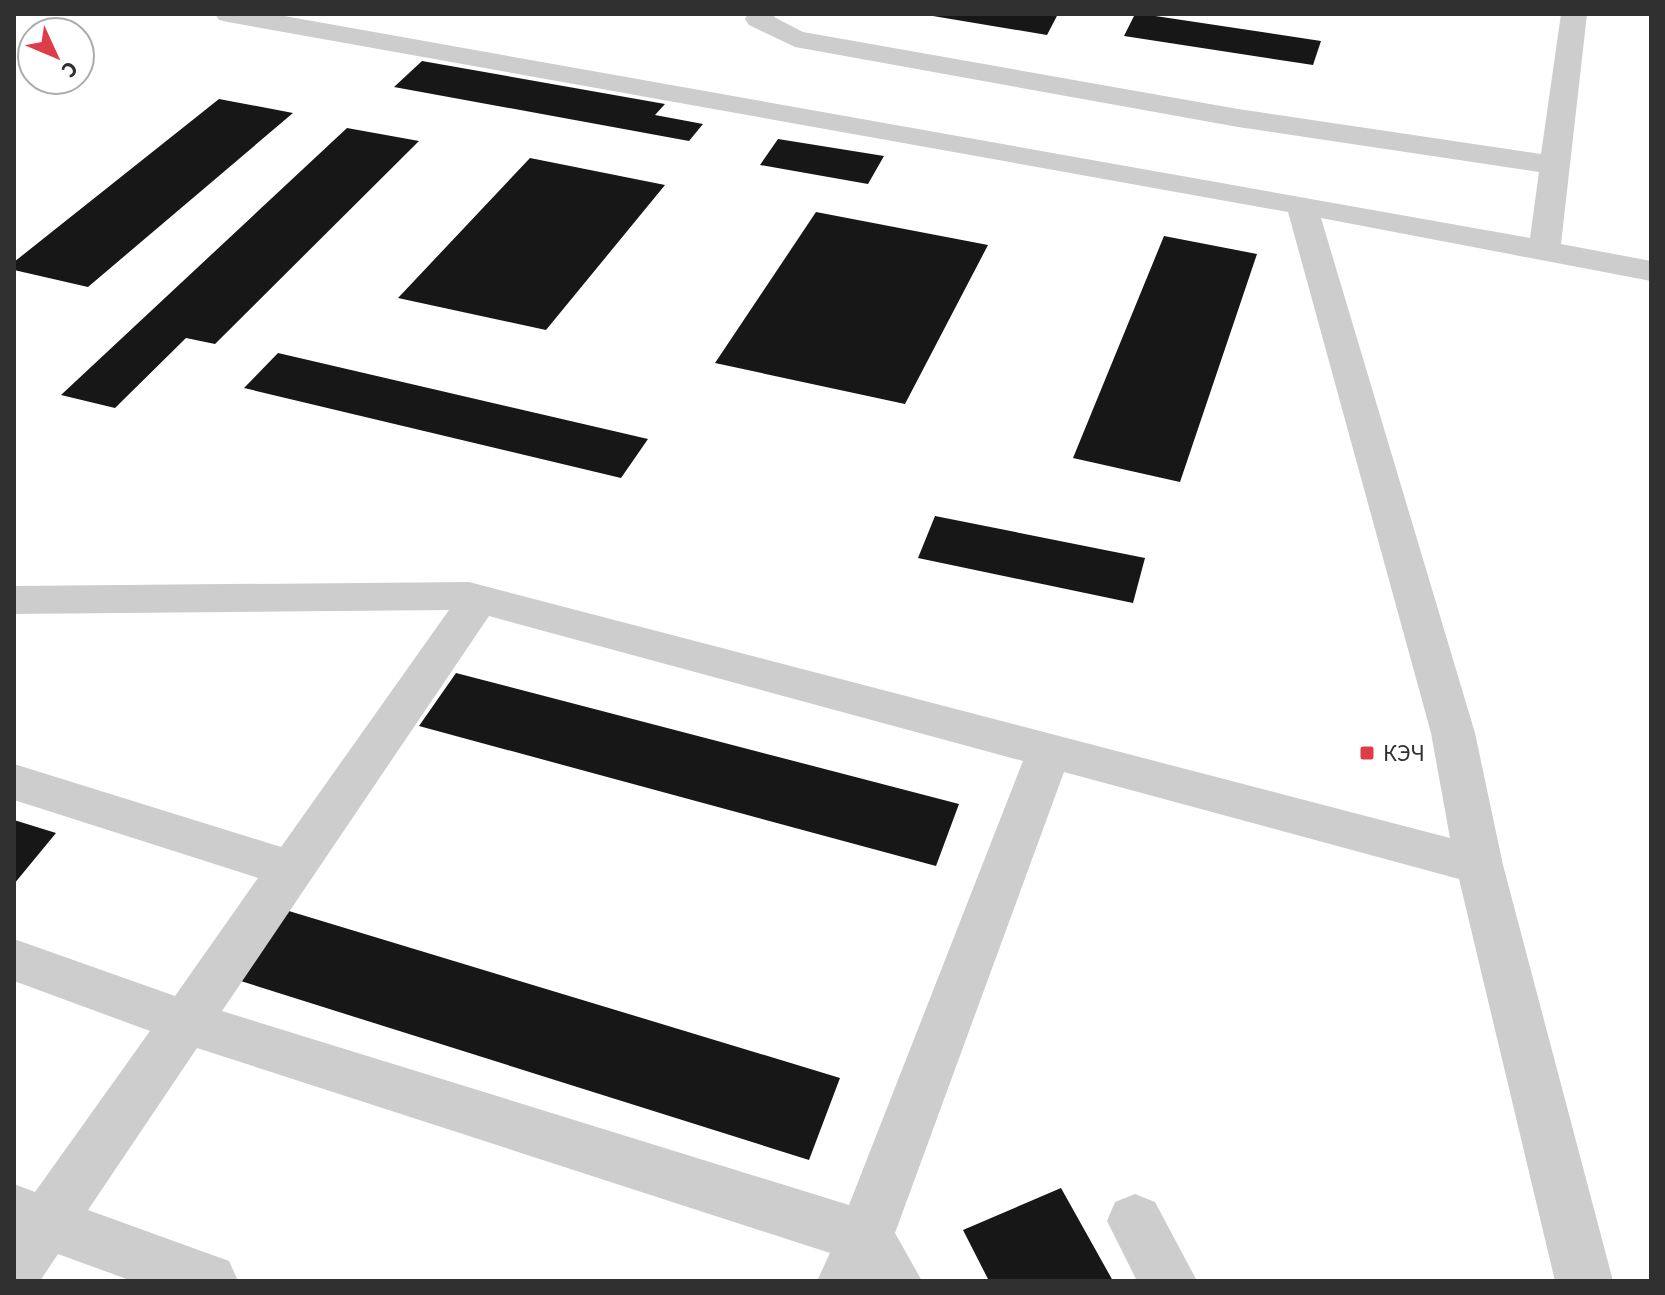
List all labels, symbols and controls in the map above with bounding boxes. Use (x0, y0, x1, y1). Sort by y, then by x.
north arrow (16, 16, 96, 96)
text: С (54, 53, 86, 85)
place label: КЭЧ (1383, 736, 1425, 771)
marker: КЭЧ (1358, 744, 1376, 762)

